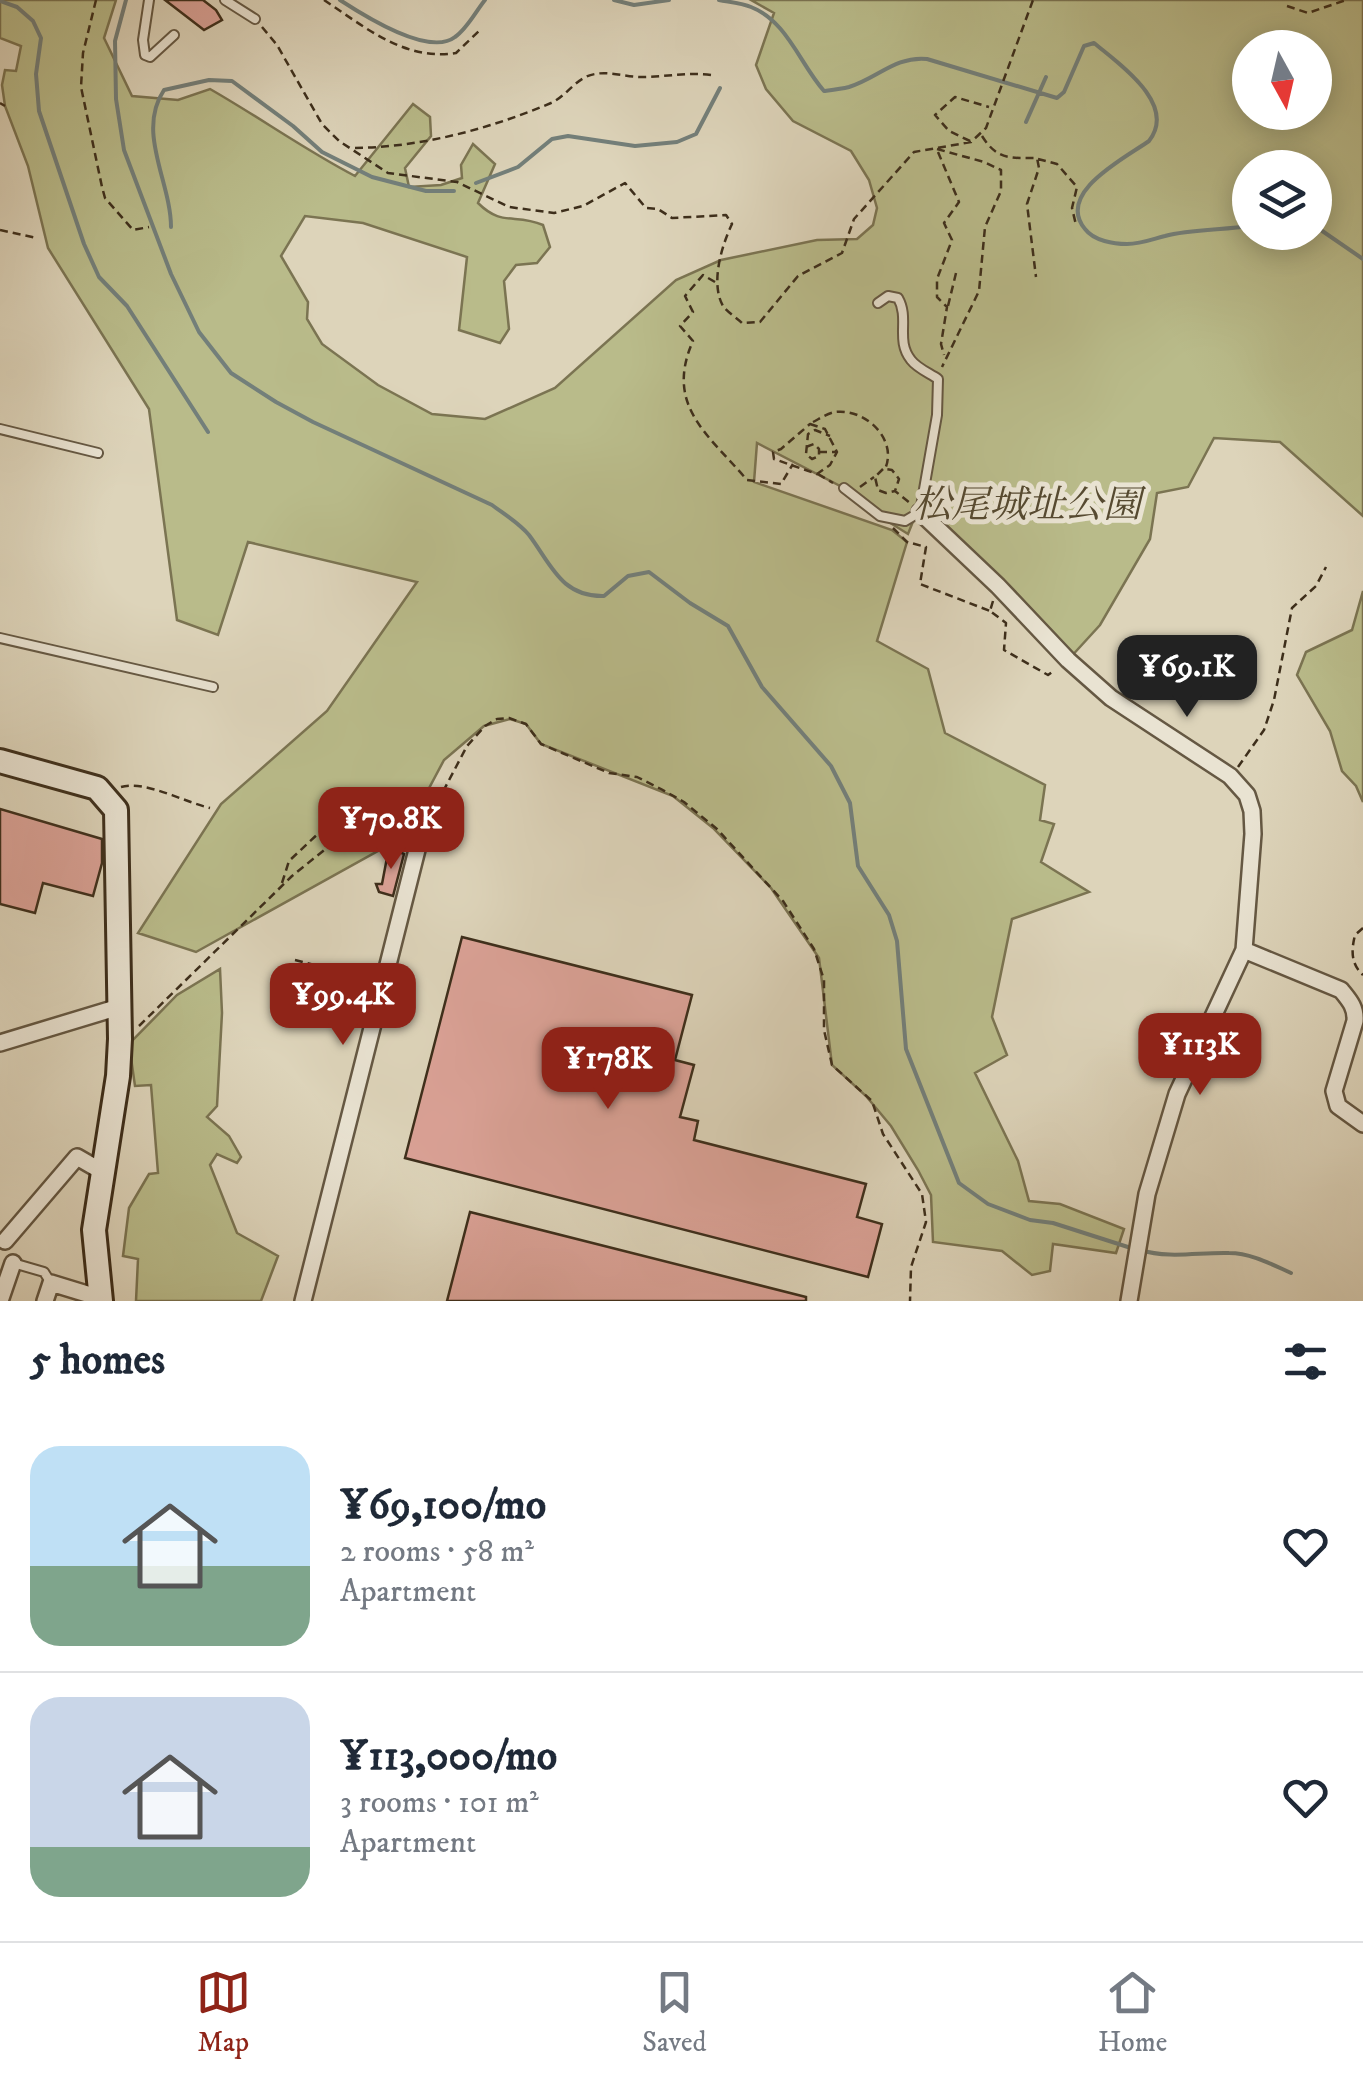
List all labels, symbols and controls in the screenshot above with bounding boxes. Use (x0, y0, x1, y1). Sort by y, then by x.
north arrow (1232, 30, 1332, 130)
map controls (1232, 30, 1332, 250)
button: layers (1232, 150, 1332, 250)
park label: 松尾城址公園 (913, 482, 1147, 530)
pin: ¥69.1K (1106, 635, 1268, 720)
text: ¥69.1K (1139, 647, 1235, 687)
pin: ¥70.8K (310, 787, 472, 872)
text: ¥70.8K (340, 799, 442, 839)
pin: ¥99.4K (262, 963, 424, 1048)
text: ¥99.4K (292, 975, 394, 1015)
pin: ¥113K (1130, 1013, 1270, 1098)
text: ¥113K (1160, 1025, 1240, 1065)
pin: ¥178K (538, 1027, 678, 1112)
text: ¥178K (564, 1039, 652, 1079)
icon: filters (1278, 1334, 1333, 1389)
text: 5 homes (30, 1335, 165, 1387)
text: ¥69,100/mo (340, 1480, 546, 1532)
icon: home (110, 1486, 230, 1606)
icon: heart (1278, 1519, 1333, 1574)
text: 2 rooms · 58 m² (340, 1532, 534, 1572)
text: Apartment (340, 1572, 476, 1612)
text: ¥113,000/mo (340, 1731, 557, 1783)
icon: home (110, 1737, 230, 1857)
icon: heart (1278, 1770, 1333, 1825)
text: 3 rooms · 101 m² (340, 1783, 539, 1823)
text: Apartment (340, 1823, 476, 1863)
tab: Map (196, 1965, 251, 2060)
tab: Saved (642, 1965, 707, 2060)
tab: Home (1098, 1965, 1167, 2060)

